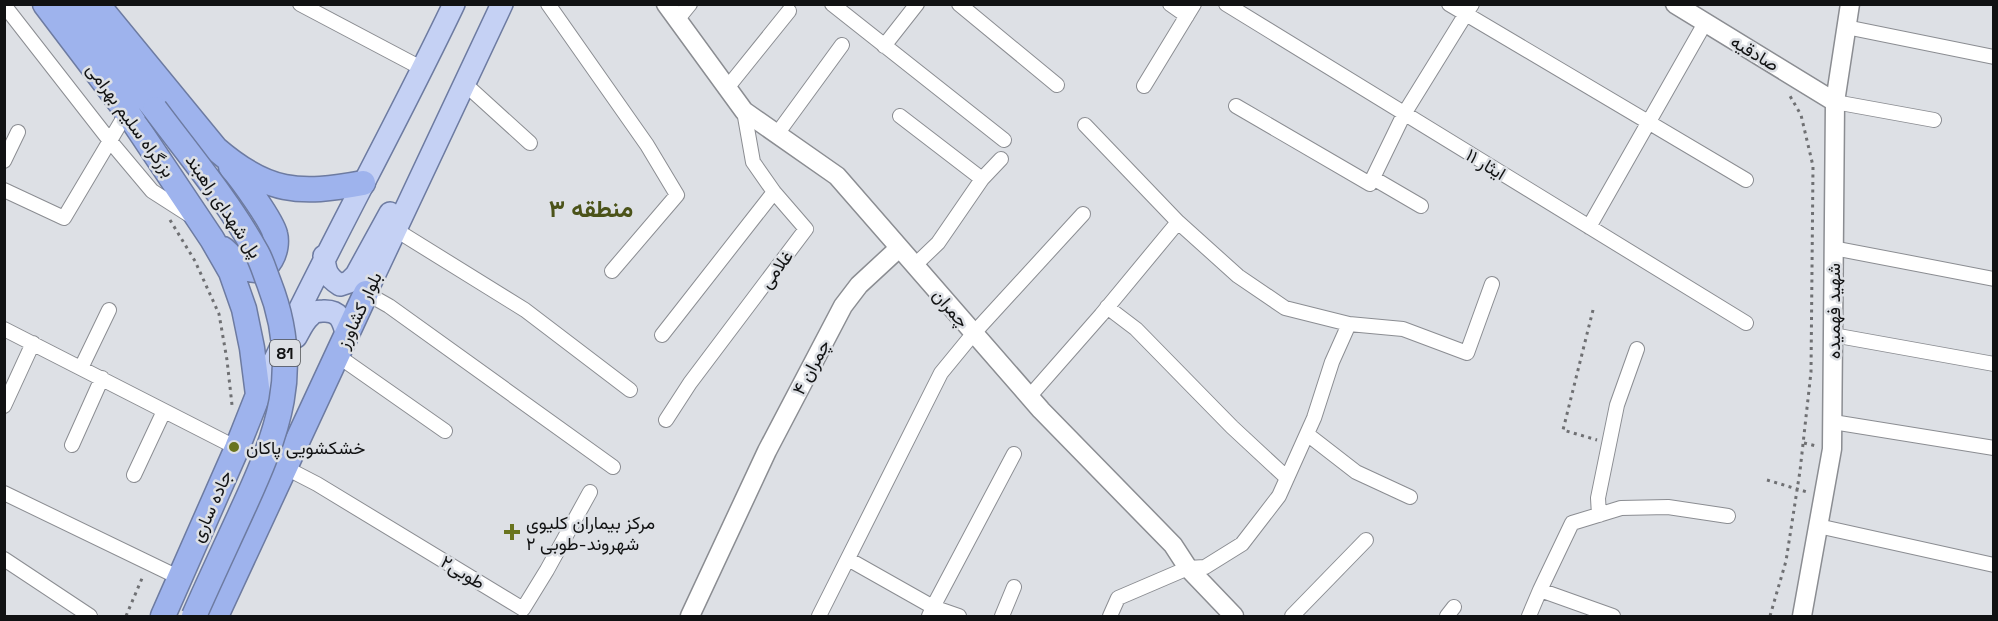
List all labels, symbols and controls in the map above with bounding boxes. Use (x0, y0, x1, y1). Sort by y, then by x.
street label: صادقیه (1727, 30, 1783, 76)
street label: بزرگراه سلیم بهرامی (81, 58, 180, 182)
street label: ایثار ۱۱ (1462, 143, 1510, 185)
street label: پل شهدای راهبند (180, 150, 267, 263)
district label: منطقه ۳ (549, 193, 633, 224)
street label: غلامی (754, 245, 798, 293)
street label: شهید فهمیده (1822, 263, 1845, 359)
street label: بلوار کشاورز (331, 268, 387, 353)
street label: چمران (927, 284, 974, 333)
street label: چمران ۴ (787, 335, 836, 399)
road number: 81 (270, 340, 300, 366)
place label: خشکشویی پاکان (246, 436, 365, 460)
marker: خشکشویی پاکان (227, 440, 241, 454)
street label: جاده ساری (185, 467, 237, 545)
place label: مرکز بیماران کلیوی شهروند-طوبی ۲ (526, 511, 655, 555)
marker: مرکز بیماران کلیوی شهروند-طوبی ۲ (503, 523, 521, 541)
street label: طوبی۲ (437, 550, 489, 594)

